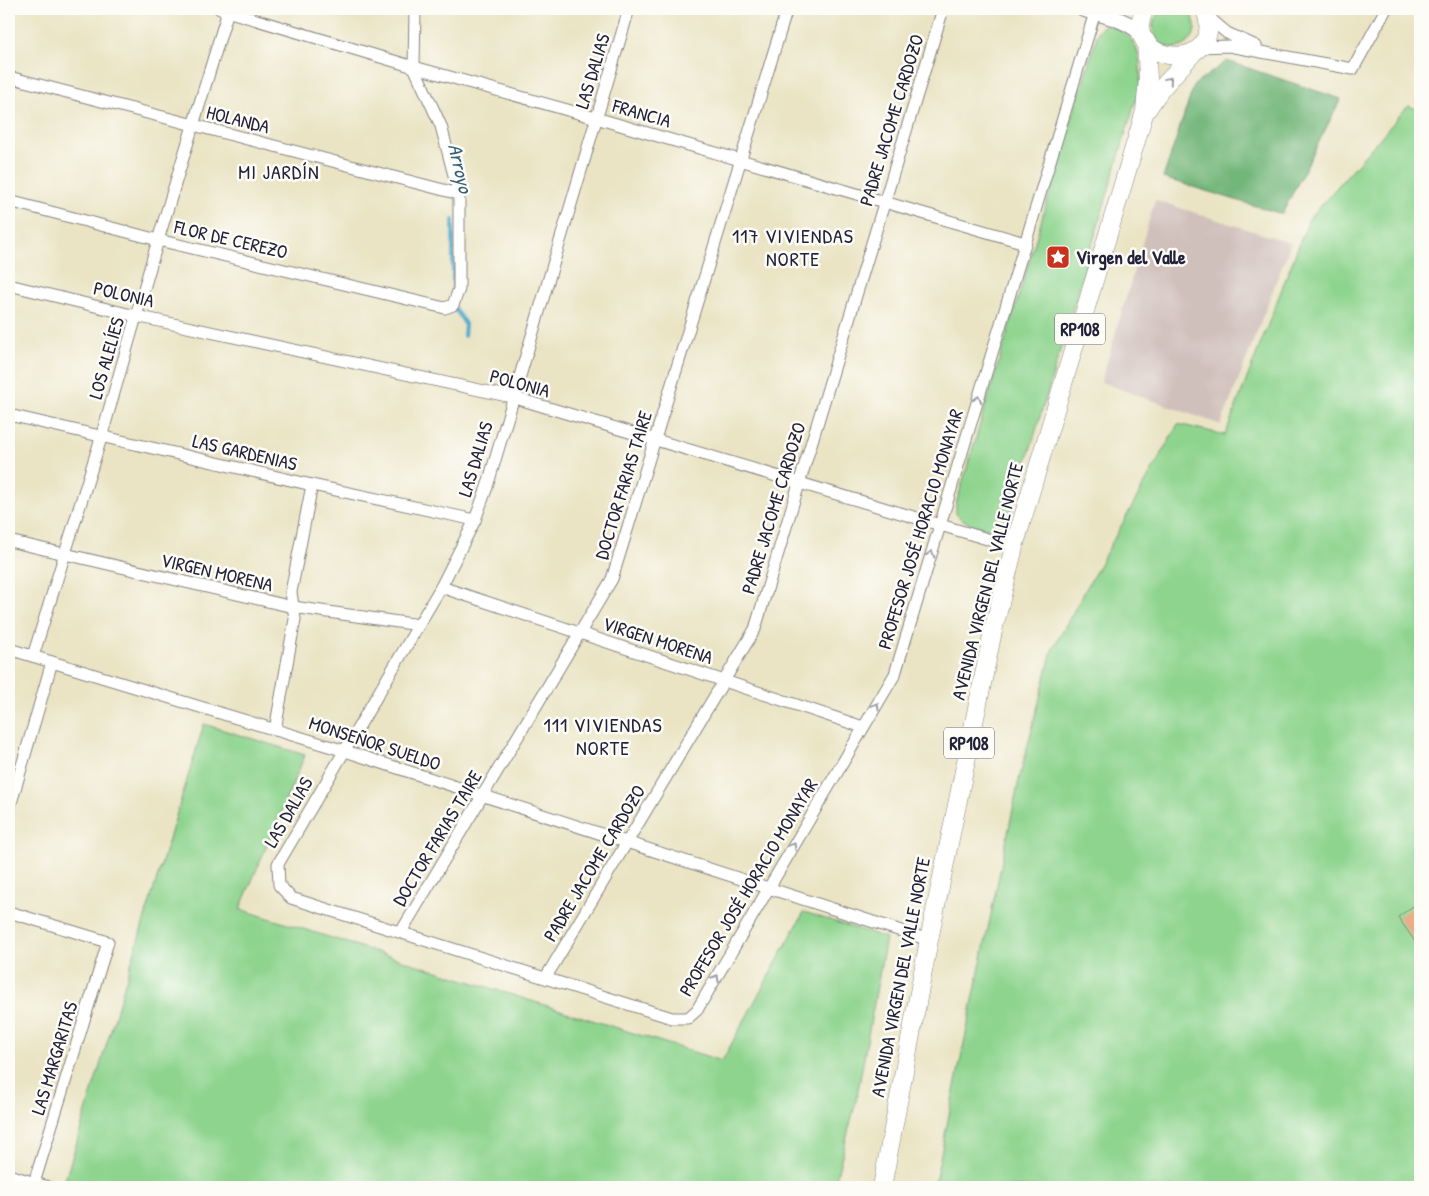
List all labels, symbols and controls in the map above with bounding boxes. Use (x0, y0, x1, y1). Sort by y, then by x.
street label: LAS DALIAS (568, 30, 616, 112)
street label: PADRE JACOME CARDOZO (853, 31, 929, 209)
one-way arrow (1163, 76, 1172, 85)
street label: FRANCIA (609, 92, 674, 134)
street label: HOLANDA (204, 99, 272, 139)
water label: Arroyo (441, 141, 480, 197)
district label: MI JARDÍN (238, 158, 320, 185)
street label: FLOR DE CEREZO (171, 213, 290, 265)
district label: 117 VIVIENDAS NORTE (732, 222, 854, 272)
place icon: Virgen del Valle (1045, 244, 1071, 270)
place label: Virgen del Valle (1076, 244, 1186, 271)
street label: POLONIA (91, 274, 157, 314)
street label: LOS ALELÍES (82, 314, 130, 402)
road number: RP108 (1055, 314, 1105, 344)
street label: POLONIA (487, 363, 553, 403)
one-way arrow (972, 395, 982, 403)
street label: PROFESOR JOSÉ HORACIO MONAYAR (871, 405, 969, 652)
street label: DOCTOR FARIAS TAIRE (588, 407, 658, 562)
street label: LAS DALIAS (451, 418, 499, 500)
street label: PADRE JACOME CARDOZO (735, 419, 811, 597)
street label: LAS GARDENIAS (190, 427, 300, 477)
street label: AVENIDA VIRGEN DEL VALLE NORTE (945, 459, 1029, 702)
street label: VIRGEN MORENA (159, 547, 275, 597)
one-way arrow (925, 551, 935, 559)
street label: VIRGEN MORENA (600, 610, 716, 670)
one-way arrow (869, 703, 879, 712)
street label: MONSEÑOR SUELDO (306, 709, 444, 777)
district label: 111 VIVIENDAS NORTE (543, 711, 663, 761)
road number: RP108 (944, 728, 994, 758)
street label: DOCTOR FARIAS TAIRE (386, 765, 488, 911)
street label: LAS DALIAS (257, 772, 319, 852)
street label: PROFESOR JOSÉ HORACIO MONAYAR (672, 773, 824, 1001)
street label: PADRE JACOME CARDOZO (537, 780, 651, 946)
one-way arrow (787, 843, 797, 852)
street label: AVENIDA VIRGEN DEL VALLE NORTE (864, 854, 936, 1099)
one-way arrow (709, 975, 719, 984)
street label: LAS MARGARITAS (24, 998, 84, 1118)

